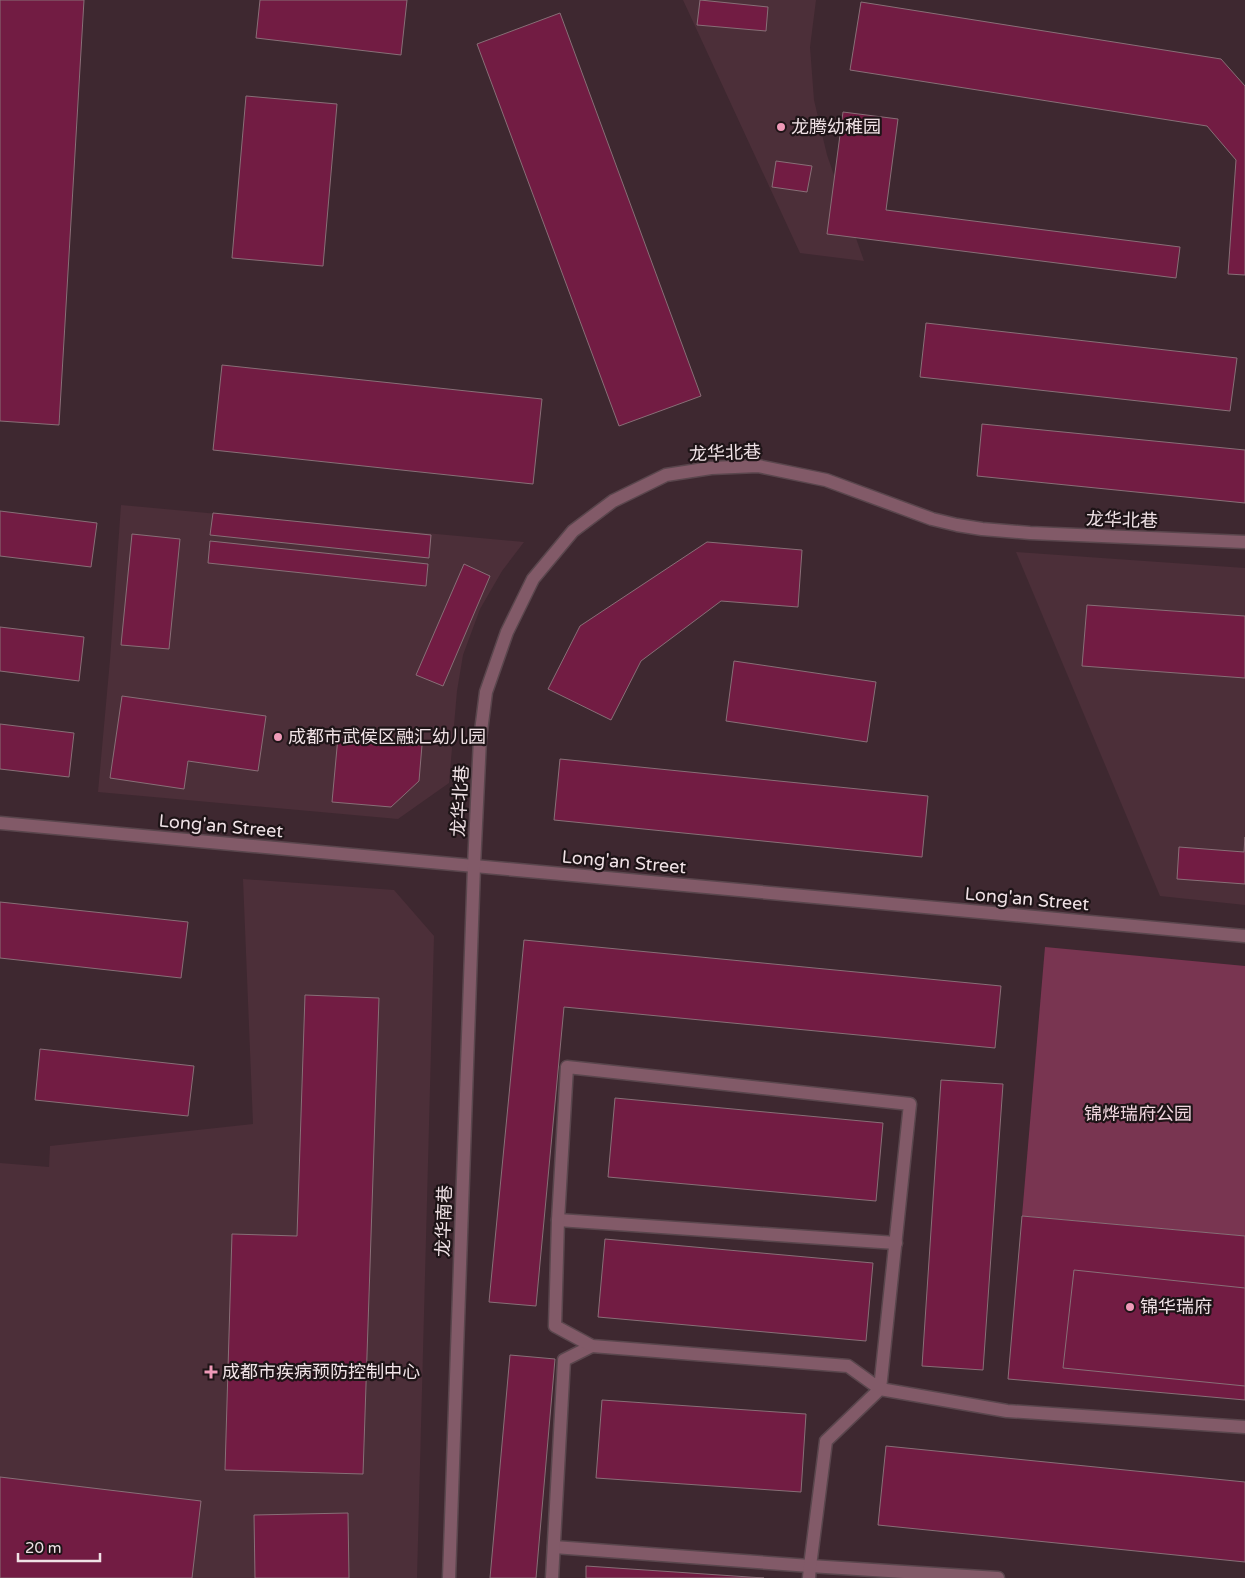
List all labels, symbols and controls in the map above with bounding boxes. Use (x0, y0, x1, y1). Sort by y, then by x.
place label: 龙腾幼稚园 (791, 116, 881, 138)
marker: 龙腾幼稚园 (775, 121, 787, 133)
street label: 龙华北巷 (689, 441, 761, 465)
street label: 龙华北巷 (1086, 508, 1158, 532)
place label: 成都市武侯区融汇幼儿园 (288, 726, 486, 748)
marker: 成都市武侯区融汇幼儿园 (272, 731, 284, 743)
street label: 龙华北巷 (447, 764, 473, 838)
street label: Long'an Street (158, 810, 284, 842)
street label: Long'an Street (561, 846, 687, 878)
street label: Long'an Street (964, 883, 1090, 915)
park label: 锦烨瑞府公园 (1084, 1103, 1192, 1125)
street label: 龙华南巷 (432, 1185, 456, 1257)
place label: 锦华瑞府 (1140, 1296, 1212, 1318)
marker: 锦华瑞府 (1124, 1301, 1136, 1313)
place label: 成都市疾病预防控制中心 (222, 1361, 420, 1383)
marker: 成都市疾病预防控制中心 (204, 1365, 218, 1379)
scale bar (18, 1530, 100, 1562)
text: 20 m (25, 1539, 62, 1557)

